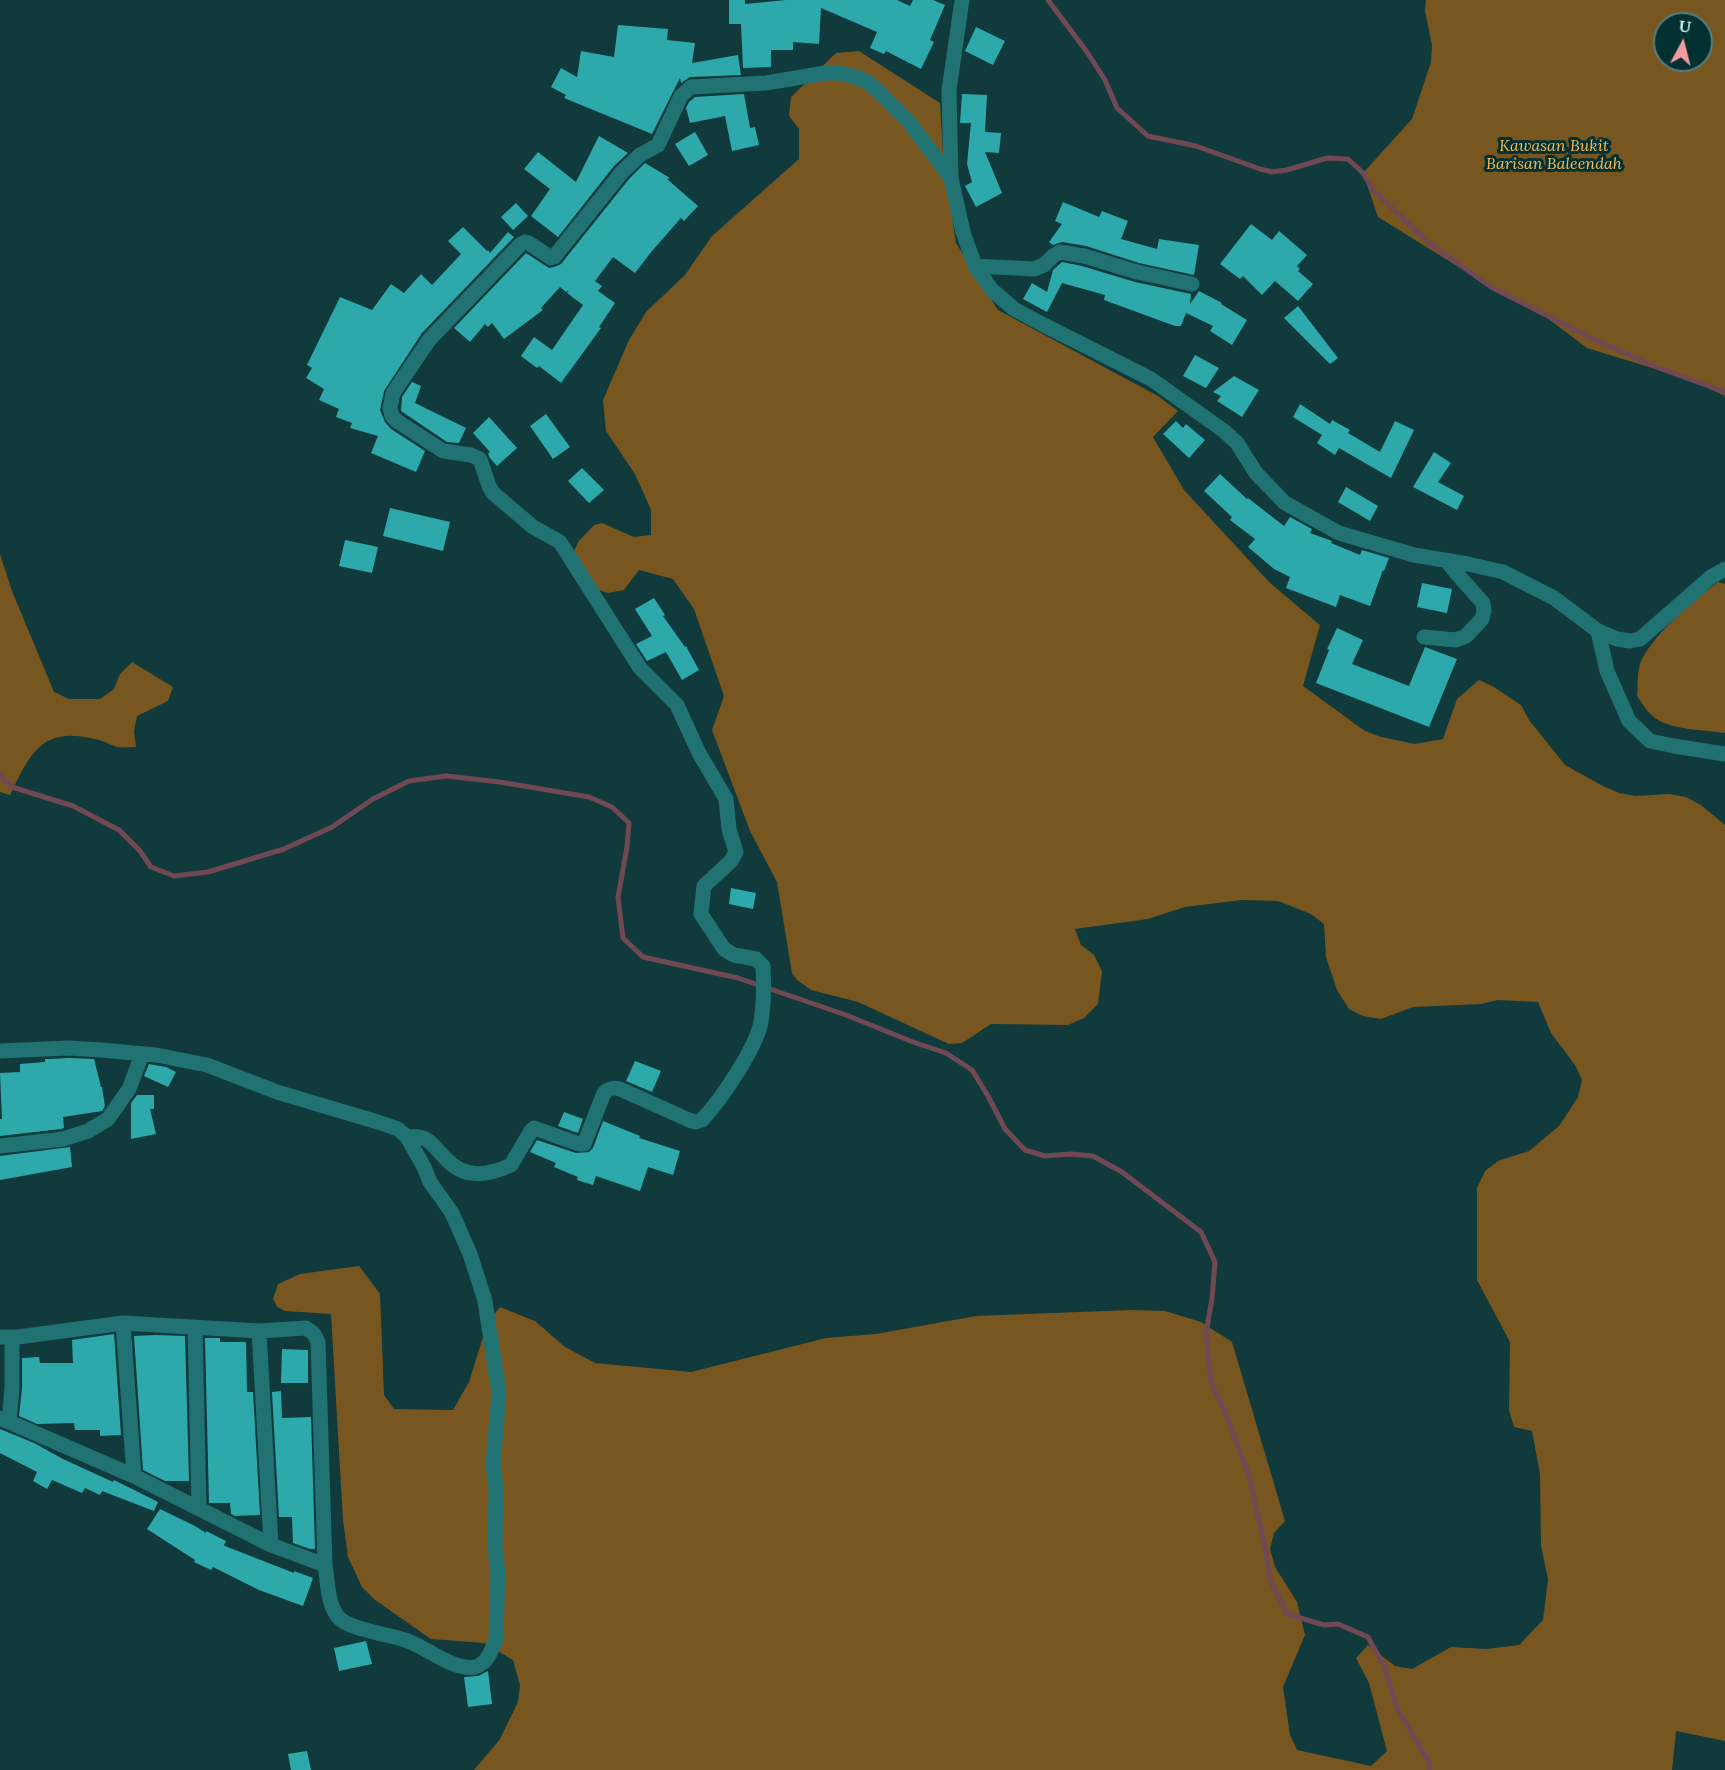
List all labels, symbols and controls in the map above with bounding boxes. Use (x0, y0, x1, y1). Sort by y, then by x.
north arrow (1653, 12, 1713, 72)
text: U (1678, 15, 1692, 37)
park label: Kawasan Bukit Barisan Baleendah (1486, 136, 1622, 174)

